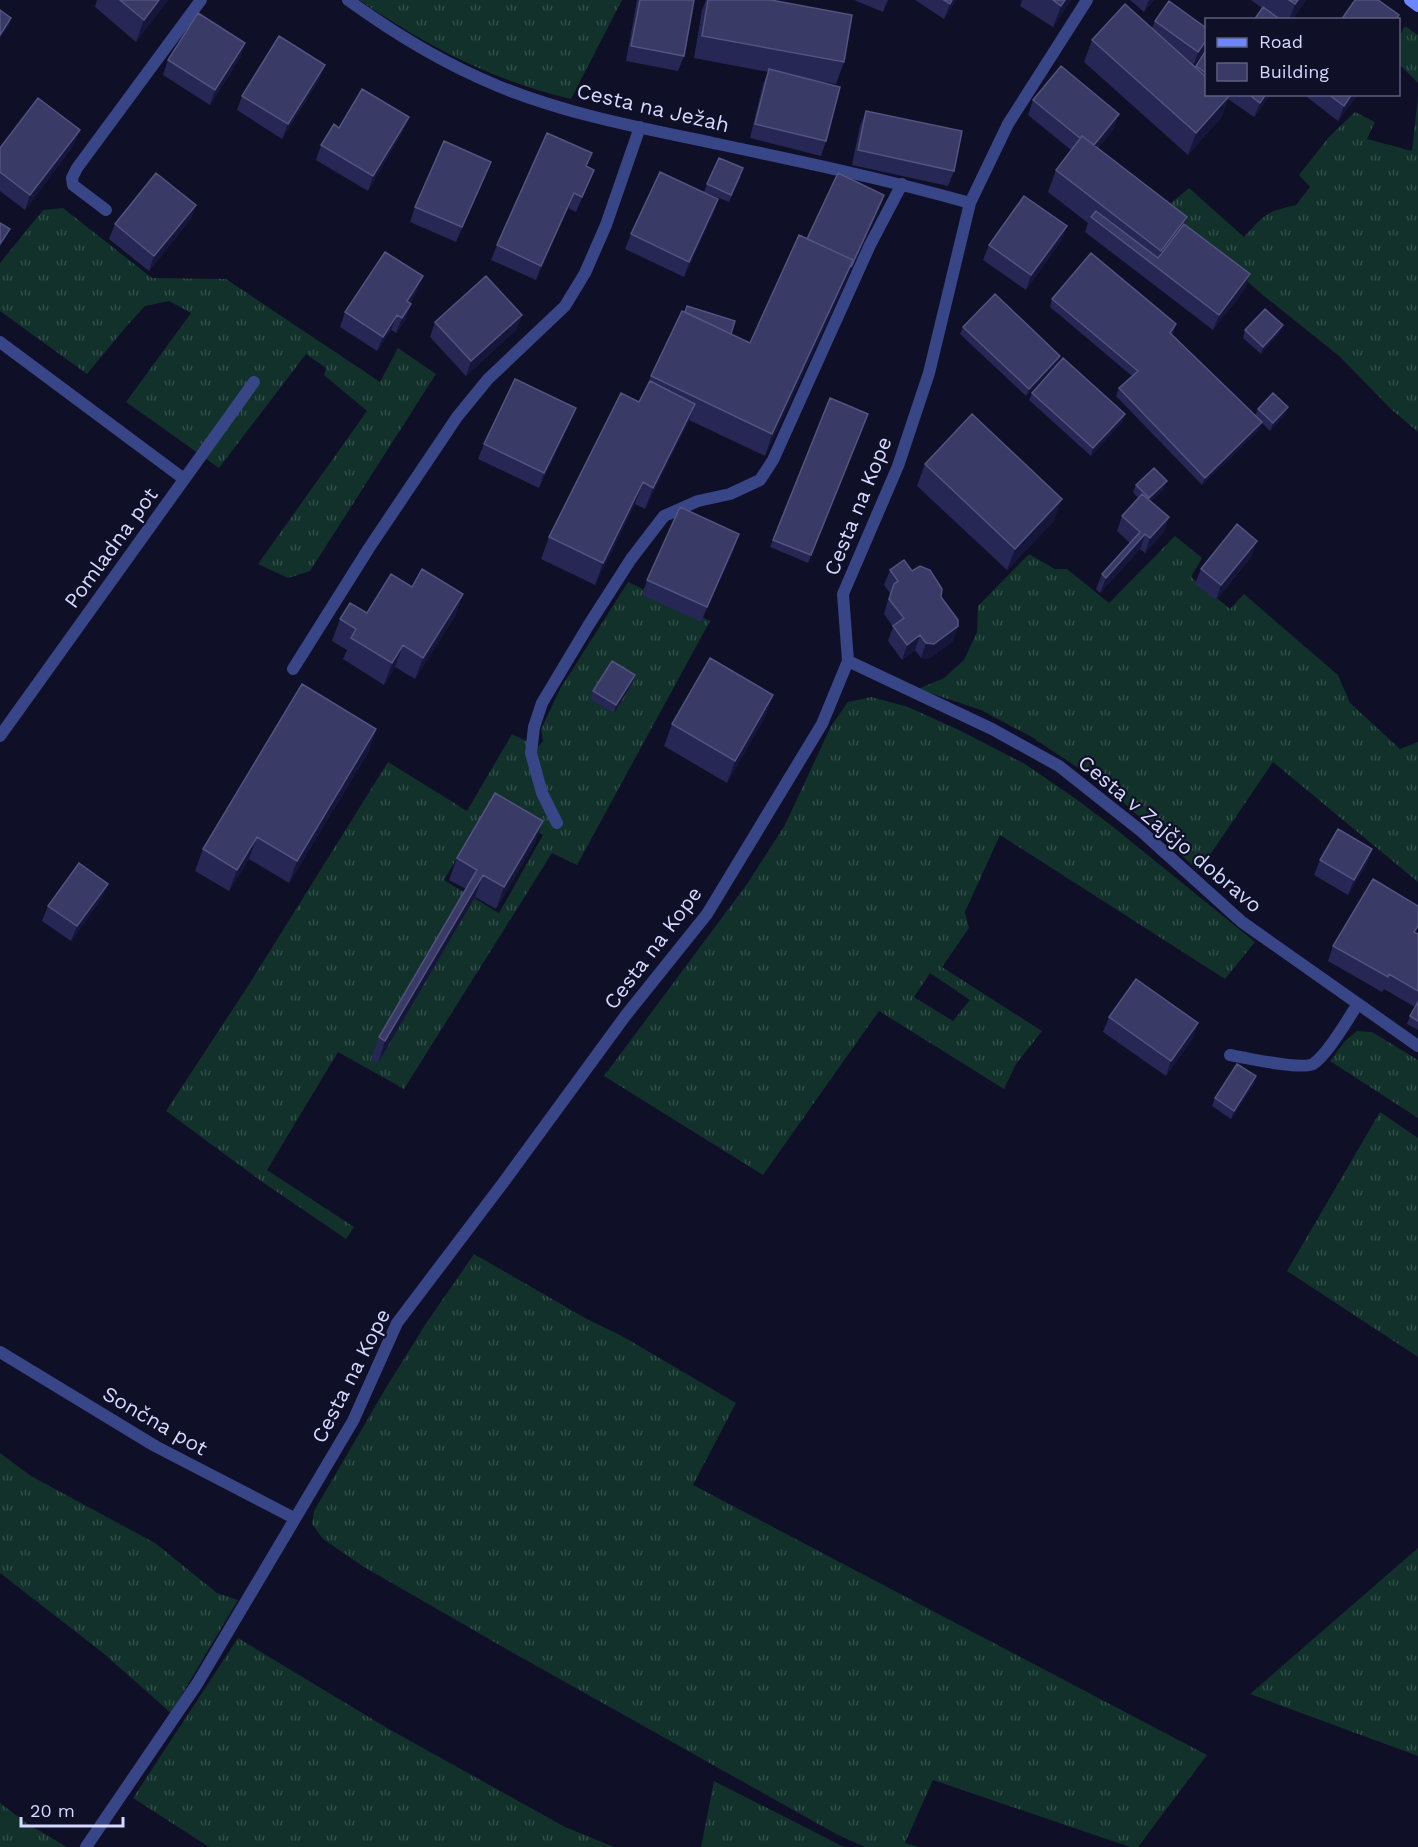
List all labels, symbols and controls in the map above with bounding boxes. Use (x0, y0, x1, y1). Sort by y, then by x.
legend (1205, 18, 1400, 96)
text: Road (1259, 31, 1303, 52)
text: Building (1259, 61, 1329, 82)
street label: Cesta na Ježah (574, 78, 732, 137)
street label: Cesta na Kope (818, 433, 897, 579)
street label: Pomladna pot (59, 482, 163, 613)
street label: Cesta v Zajčjo dobravo (1073, 749, 1267, 918)
street label: Cesta na Kope (598, 881, 707, 1014)
street label: Cesta na Kope (306, 1304, 395, 1447)
street label: Sončna pot (98, 1381, 212, 1461)
scale bar (21, 1790, 123, 1828)
text: 20 m (30, 1800, 75, 1821)

